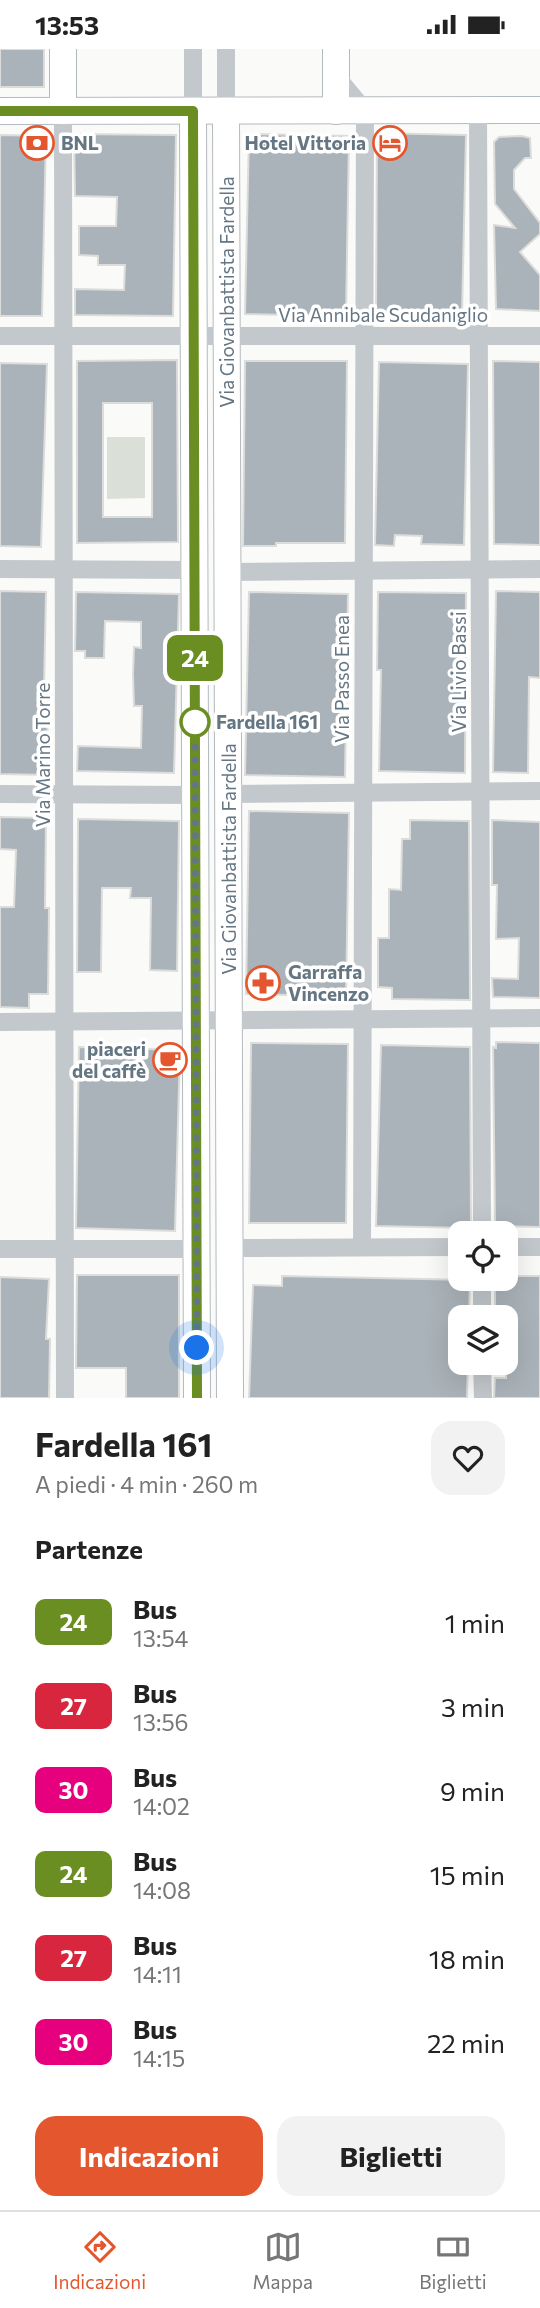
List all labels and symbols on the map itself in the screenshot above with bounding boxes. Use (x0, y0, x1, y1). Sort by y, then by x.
bank icon: BNL (18, 124, 56, 162)
hotel icon: Hotel Vittoria (371, 124, 409, 162)
place label: BNL (61, 131, 99, 154)
place label: Hotel Vittoria (244, 131, 366, 154)
street label: Via Giovanbattista Fardella (215, 176, 238, 408)
street label: Via Annibale Scudaniglio (278, 303, 488, 326)
street label: Via Livio Bassi (447, 611, 470, 733)
street label: Via Passo Enea (330, 615, 353, 743)
line badge: 24 (164, 635, 227, 681)
street label: Via Marino Torre (31, 683, 54, 827)
marker: Fardella 161 (180, 707, 210, 737)
place label: Fardella 161 (216, 710, 318, 733)
street label: Via Giovanbattista Fardella (217, 743, 240, 975)
place label: Garraffa Vincenzo (288, 960, 369, 1005)
pharmacy icon: Garraffa Vincenzo (244, 964, 282, 1002)
place label: piaceri del caffè (72, 1037, 146, 1082)
cafe icon: piaceri del caffè (151, 1041, 189, 1079)
your location (179, 1330, 214, 1365)

